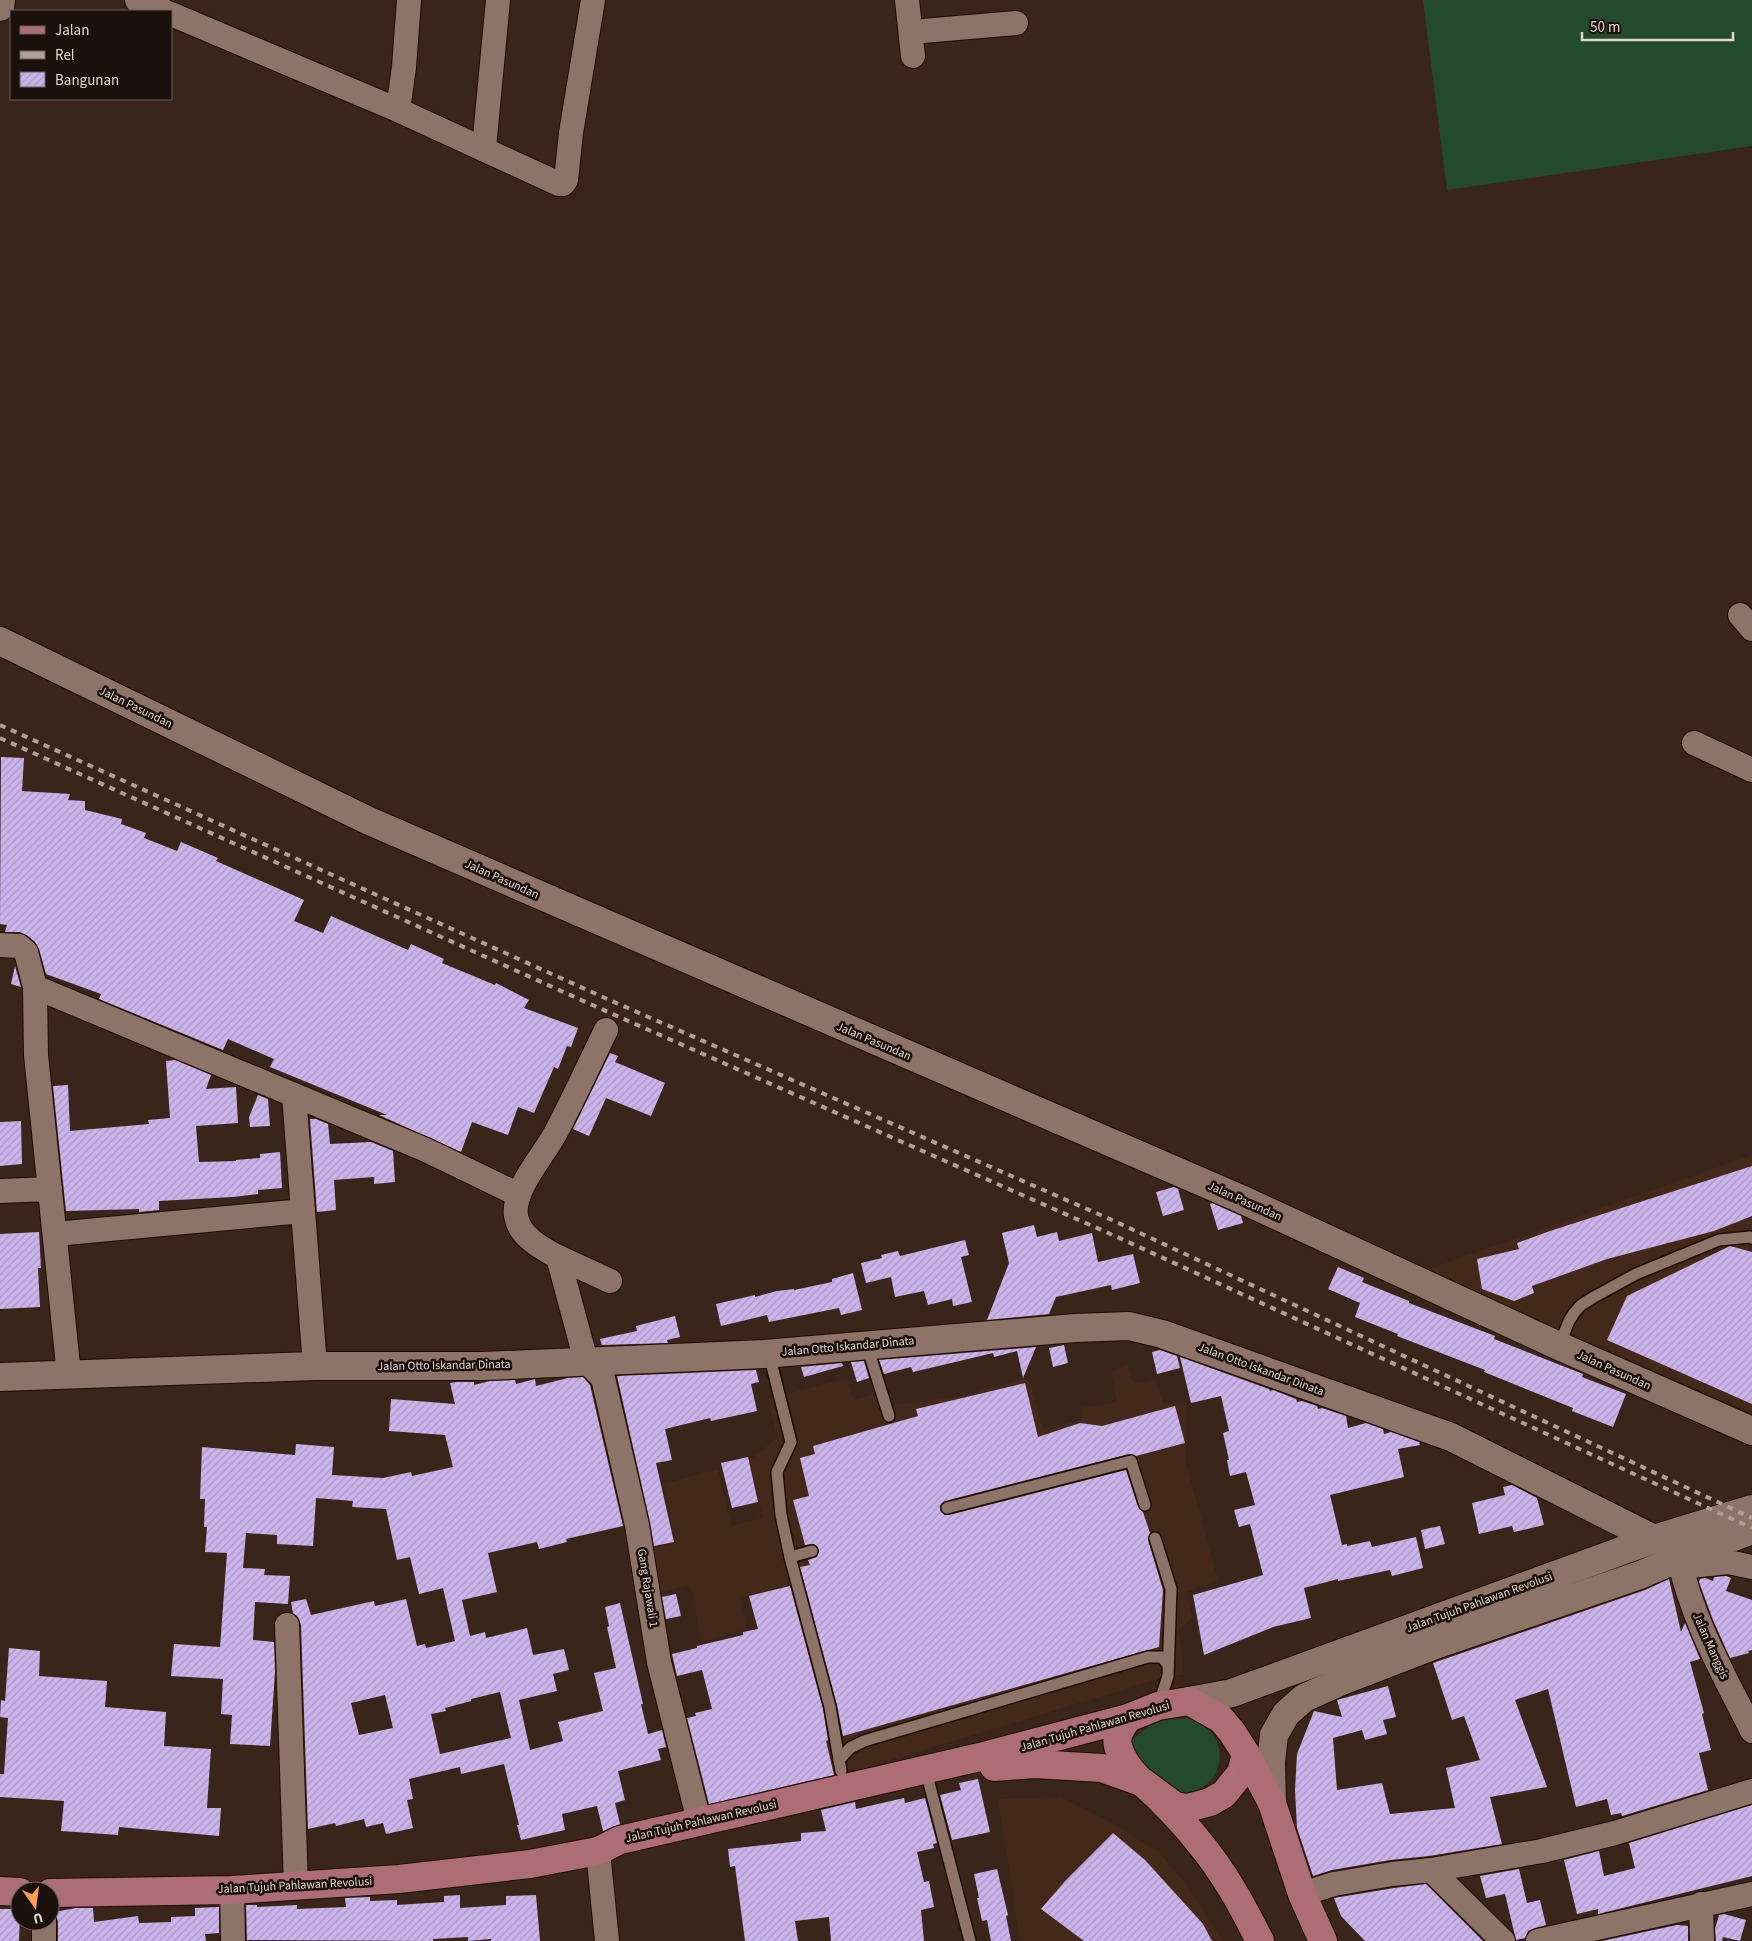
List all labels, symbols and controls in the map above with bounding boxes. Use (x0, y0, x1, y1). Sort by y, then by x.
legend (10, 10, 172, 100)
scale bar (1582, 10, 1733, 42)
text: 50 m (1590, 17, 1620, 38)
text: Jalan (55, 20, 89, 41)
text: Rel (55, 45, 75, 66)
text: Bangunan (55, 70, 119, 91)
street label: Jalan Pasundan (96, 682, 175, 733)
street label: Jalan Pasundan (462, 856, 542, 903)
street label: Jalan Pasundan (834, 1018, 914, 1065)
street label: Jalan Pasundan (1205, 1178, 1285, 1225)
street label: Jalan Otto Iskandar Dinata (781, 1332, 915, 1361)
street label: Jalan Otto Iskandar Dinata (1195, 1339, 1326, 1400)
street label: Jalan Pasundan (1574, 1347, 1654, 1394)
street label: Jalan Otto Iskandar Dinata (377, 1356, 511, 1375)
street label: Gang Rajawali 1 (633, 1548, 662, 1629)
street label: Jalan Tujuh Pahlawan Revolusi (1404, 1568, 1555, 1637)
street label: Jalan Manggis (1688, 1610, 1733, 1682)
street label: Jalan Tujuh Pahlawan Revolusi (1019, 1697, 1172, 1756)
street label: Jalan Tujuh Pahlawan Revolusi (624, 1796, 778, 1847)
street label: Jalan Tujuh Pahlawan Revolusi (217, 1873, 373, 1898)
north arrow (10, 1881, 60, 1931)
text: U (31, 1907, 45, 1928)

